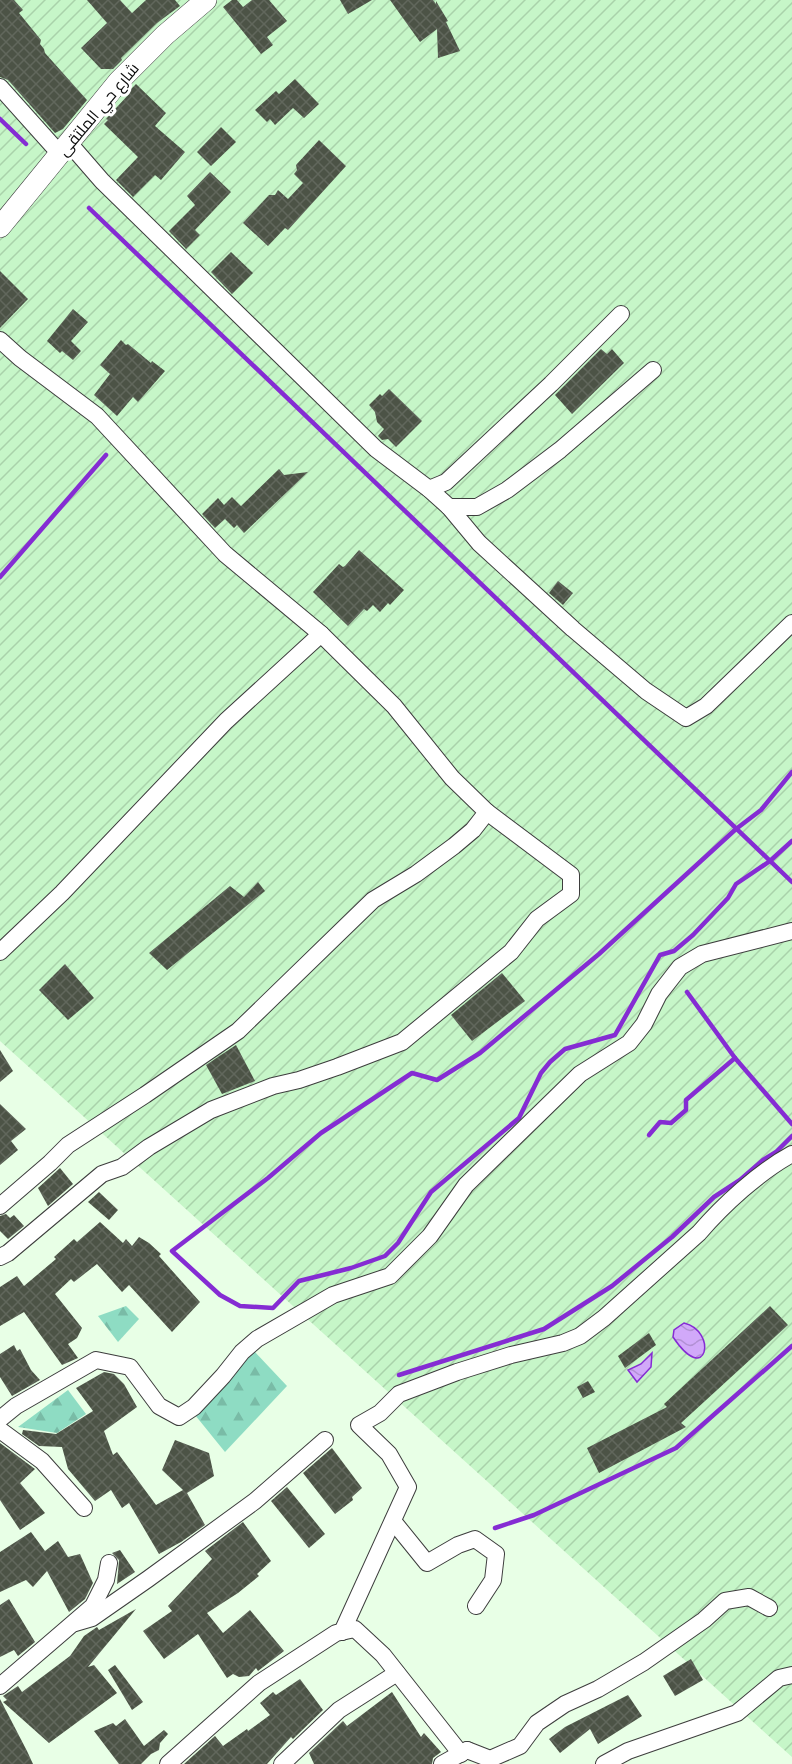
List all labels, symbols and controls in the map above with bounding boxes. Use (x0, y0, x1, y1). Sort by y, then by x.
street label: شارع حي الملتقى (52, 58, 146, 162)

